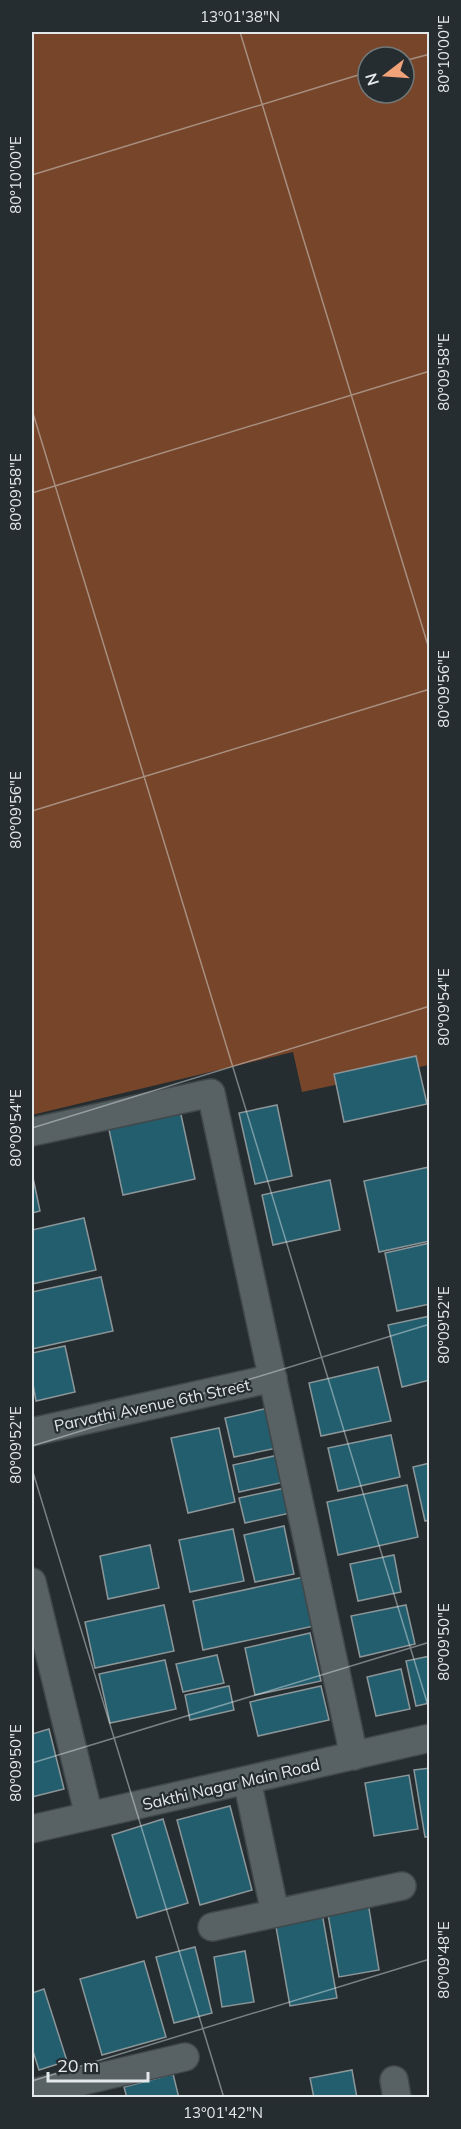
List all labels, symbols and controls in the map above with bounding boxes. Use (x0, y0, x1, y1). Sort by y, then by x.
text: 13°01'38"N (200, 7, 280, 26)
text: 80°10'00"E (434, 15, 453, 93)
north arrow (356, 45, 416, 105)
text: N (360, 71, 383, 88)
text: 80°10'00"E (6, 136, 25, 214)
text: 80°09'58"E (434, 333, 453, 411)
text: 80°09'58"E (6, 453, 25, 531)
text: 80°09'56"E (434, 650, 453, 728)
text: 80°09'56"E (6, 771, 25, 849)
text: 80°09'54"E (434, 968, 453, 1046)
text: 80°09'54"E (6, 1089, 25, 1167)
text: 80°09'52"E (434, 1286, 453, 1364)
street label: Parvathi Avenue 6th Street (52, 1374, 252, 1436)
text: 80°09'52"E (6, 1406, 25, 1484)
text: 80°09'50"E (434, 1603, 453, 1681)
text: 80°09'50"E (6, 1724, 25, 1802)
street label: Sakthi Nagar Main Road (140, 1754, 322, 1814)
text: 80°09'48"E (434, 1921, 453, 1999)
scale bar (48, 2045, 148, 2083)
text: 20 m (57, 2054, 99, 2077)
text: 13°01'42"N (183, 2103, 263, 2122)

